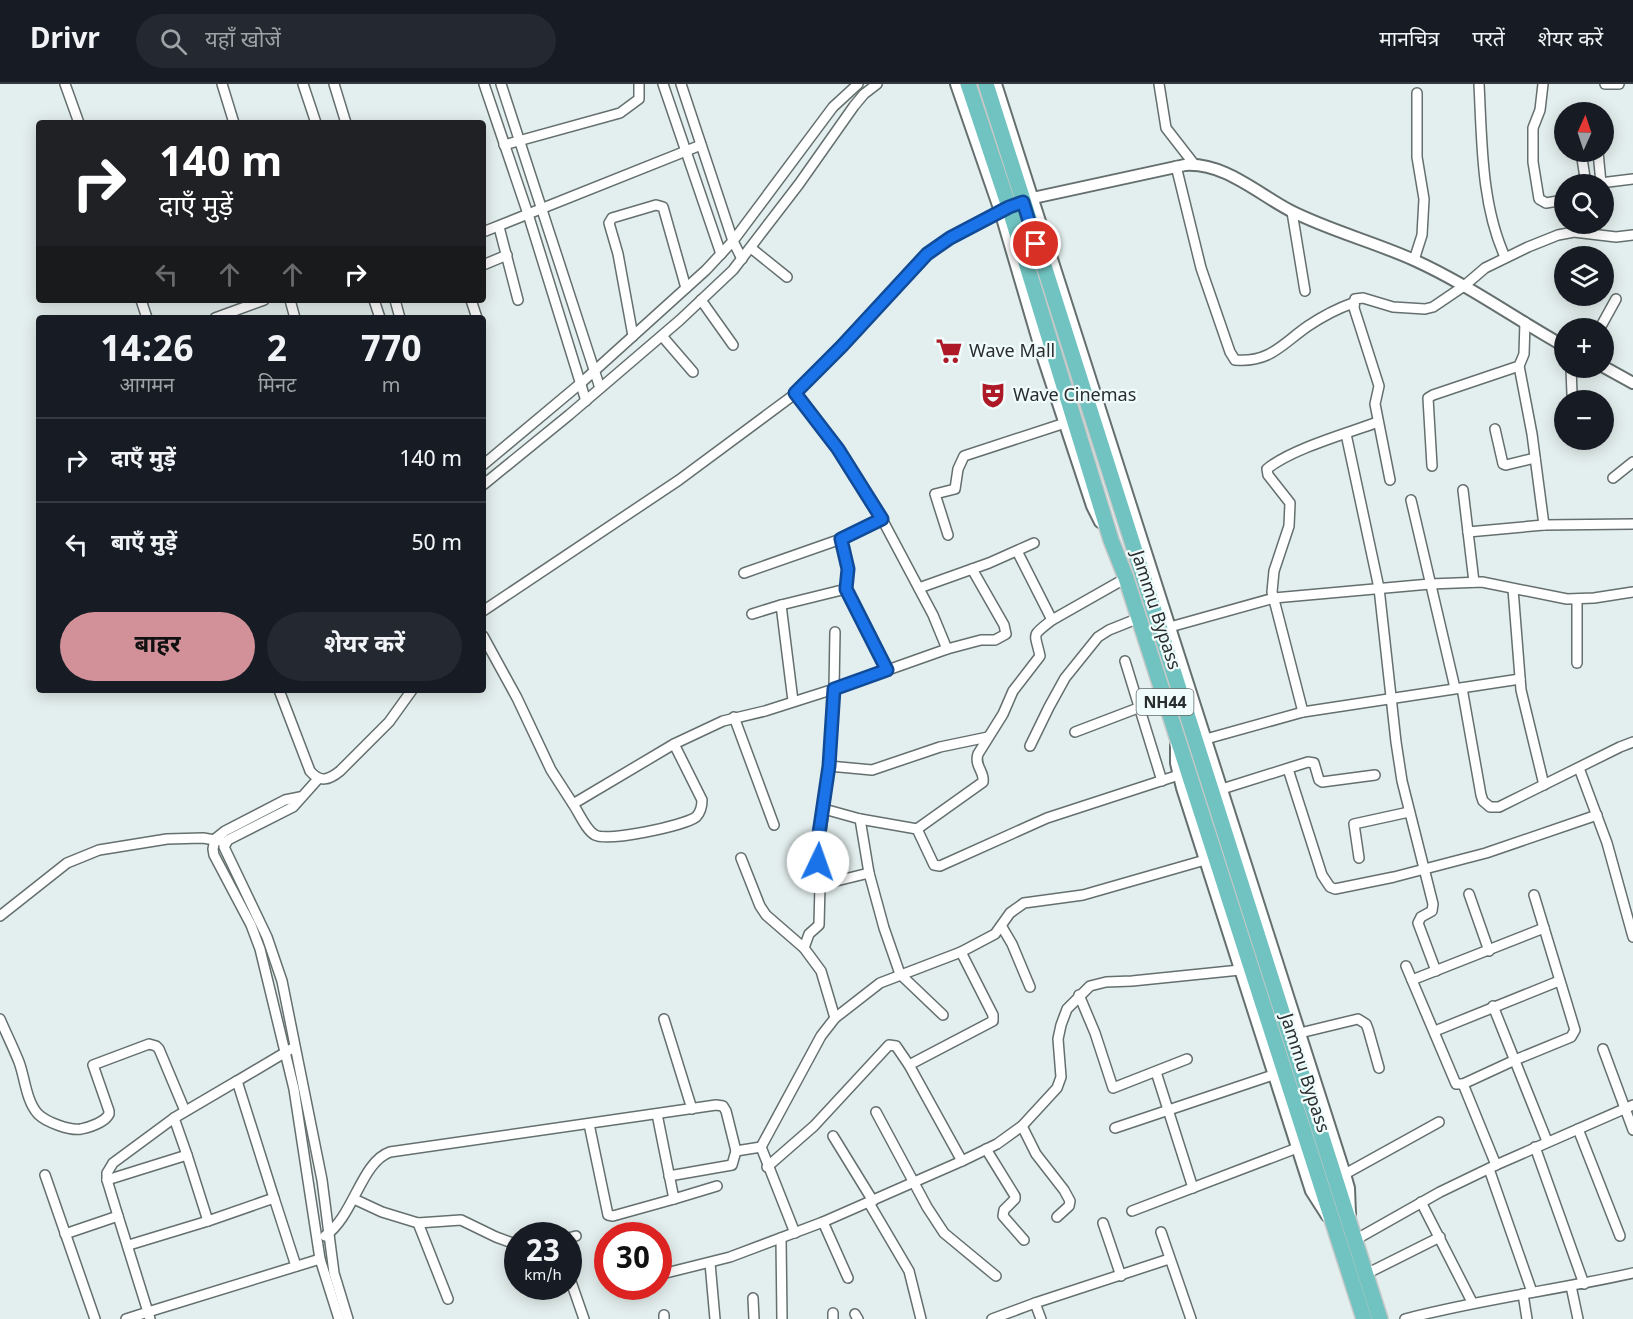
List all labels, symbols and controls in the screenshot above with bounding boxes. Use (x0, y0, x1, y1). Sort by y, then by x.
search box (136, 14, 556, 68)
text: Drivr (30, 23, 100, 59)
icon: search (157, 25, 190, 58)
text: यहाँ खोजें (205, 27, 281, 56)
text: मानचित्र (1379, 27, 1439, 55)
text: परतें (1472, 27, 1505, 55)
text: शेयर करें (1538, 27, 1603, 55)
north arrow (1554, 102, 1614, 162)
map controls (1554, 102, 1614, 450)
text: 140 m (159, 138, 282, 193)
icon: right (60, 144, 138, 222)
button: search (1554, 174, 1614, 234)
text: दाएँ मुड़ें (159, 191, 233, 226)
pin (1010, 218, 1061, 269)
icon: arrive (1019, 227, 1052, 260)
button: layers (1554, 246, 1614, 306)
icon: left (150, 258, 183, 291)
icon: ahead (213, 258, 246, 291)
icon: ahead (276, 258, 309, 291)
icon: right (339, 258, 372, 291)
button: + (1554, 318, 1614, 378)
text: 14:26 (100, 329, 194, 376)
text: 2 (267, 329, 287, 376)
text: 770 (361, 329, 422, 376)
supermarket icon: Wave Mall (934, 336, 964, 366)
place label: Wave Mall (969, 341, 1055, 364)
text: आगमन (120, 374, 174, 400)
text: मिनट (258, 374, 296, 400)
text: m (382, 374, 400, 400)
theatre icon: Wave Cinemas (978, 380, 1008, 410)
place label: Wave Cinemas (1013, 385, 1136, 408)
button: − (1554, 390, 1614, 450)
icon: right (60, 444, 93, 477)
text: दाएँ मुड़ें (111, 446, 176, 475)
text: 140 m (399, 446, 462, 475)
icon: left (60, 528, 93, 561)
text: बाएँ मुड़ें (111, 530, 177, 559)
text: 50 m (411, 530, 462, 559)
street label: Jammu Bypass (1124, 546, 1185, 673)
button: बाहर (60, 612, 255, 681)
button: शेयर करें (267, 612, 462, 681)
road number: NH44 (1136, 689, 1194, 715)
position arrow (786, 830, 850, 894)
street label: Jammu Bypass (1273, 1009, 1334, 1136)
speed limit sign: 30 (594, 1222, 672, 1300)
text: 23 (526, 1234, 560, 1273)
text: km/h (524, 1267, 562, 1286)

